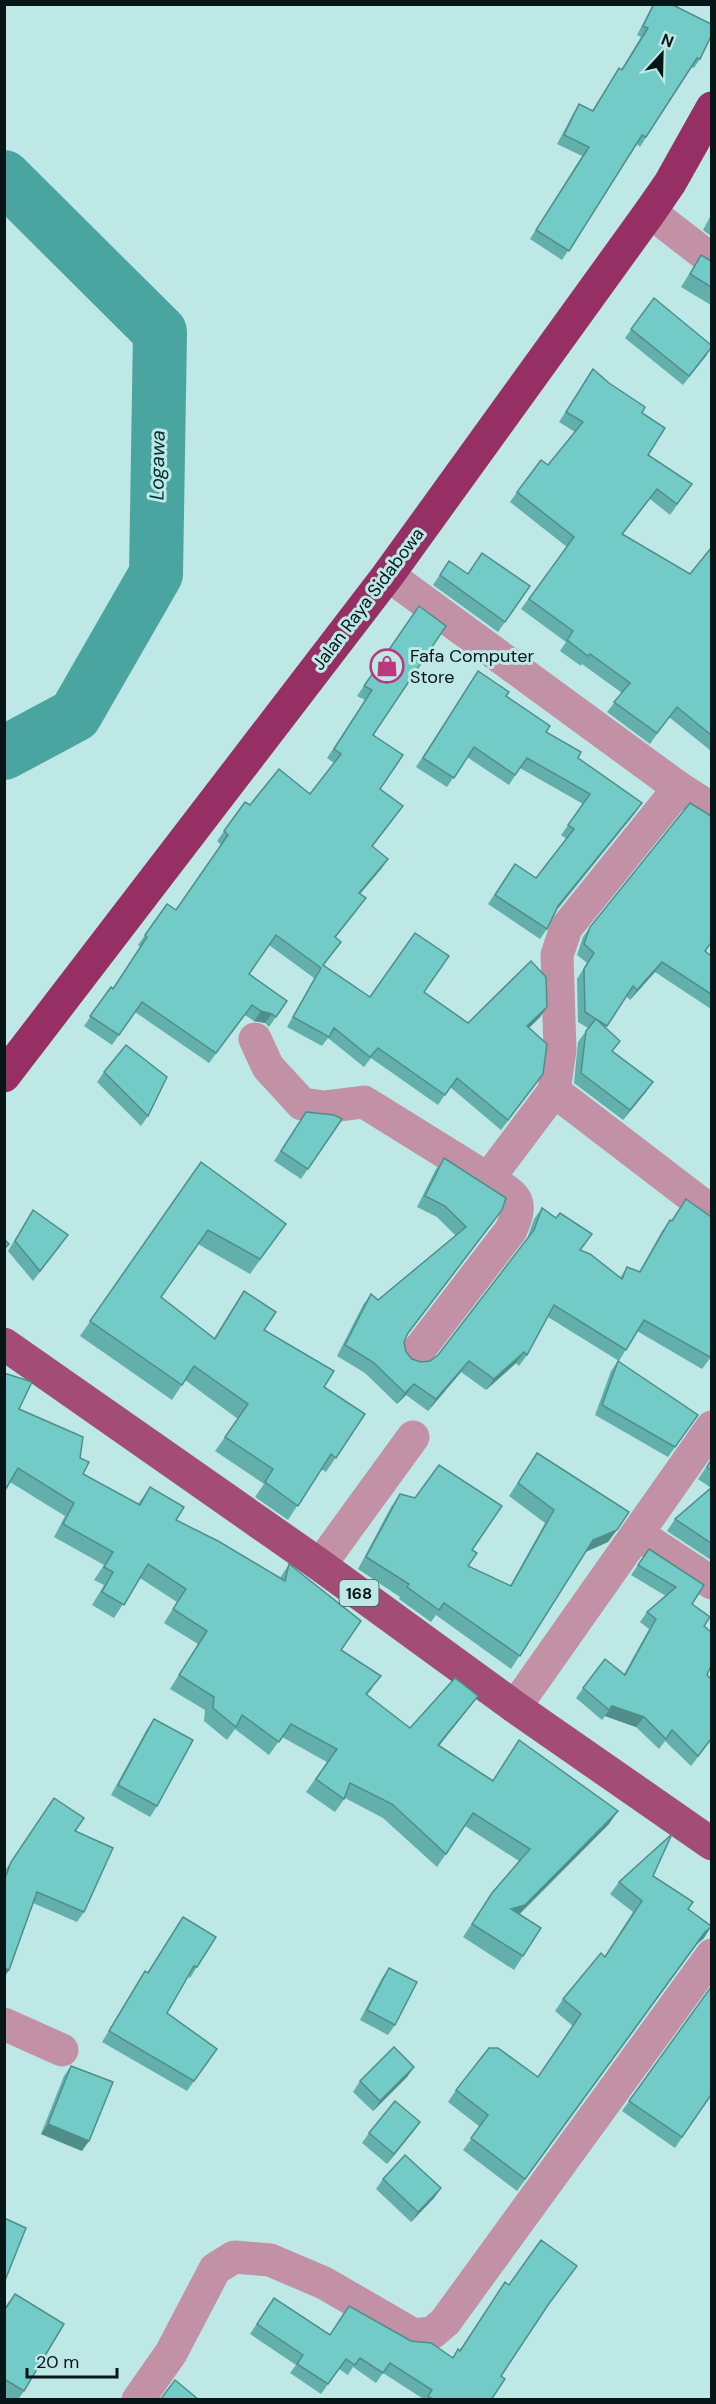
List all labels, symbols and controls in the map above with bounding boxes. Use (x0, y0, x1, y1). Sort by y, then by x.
north arrow (632, 24, 692, 84)
text: N (658, 29, 677, 52)
water label: Logawa (143, 430, 171, 500)
street label: Jalan Raya Sidabowa (307, 523, 429, 675)
place label: Fafa Computer Store (410, 644, 534, 689)
shop icon: Fafa Computer Store (369, 648, 405, 684)
road number: 168 (340, 1580, 378, 1606)
scale bar (27, 2341, 117, 2379)
text: 20 m (36, 2350, 79, 2374)

